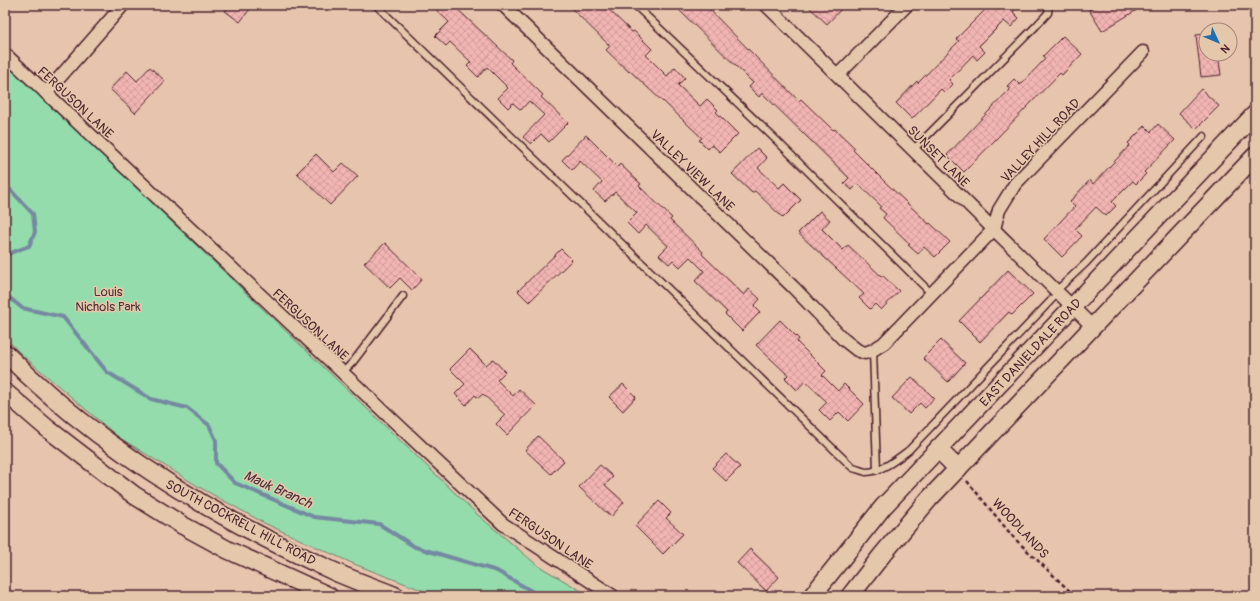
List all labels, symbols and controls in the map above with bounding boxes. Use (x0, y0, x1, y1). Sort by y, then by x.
north arrow (1198, 22, 1238, 62)
text: N (1217, 41, 1232, 56)
street label: FERGUSON LANE (34, 63, 117, 142)
street label: VALLEY HILL ROAD (998, 95, 1084, 186)
street label: SUNSET LANE (904, 123, 973, 191)
street label: VALLEY VIEW LANE (647, 127, 738, 215)
park label: Louis Nichols Park (75, 284, 141, 315)
street label: FERGUSON LANE (269, 285, 352, 364)
street label: EAST DANIELDALE ROAD (977, 295, 1085, 410)
water label: Mauk Branch (241, 467, 316, 513)
street label: SOUTH COCKRELL HILL ROAD (163, 476, 318, 569)
street label: WOODLANDS (988, 495, 1052, 562)
street label: FERGUSON LANE (505, 505, 596, 573)

